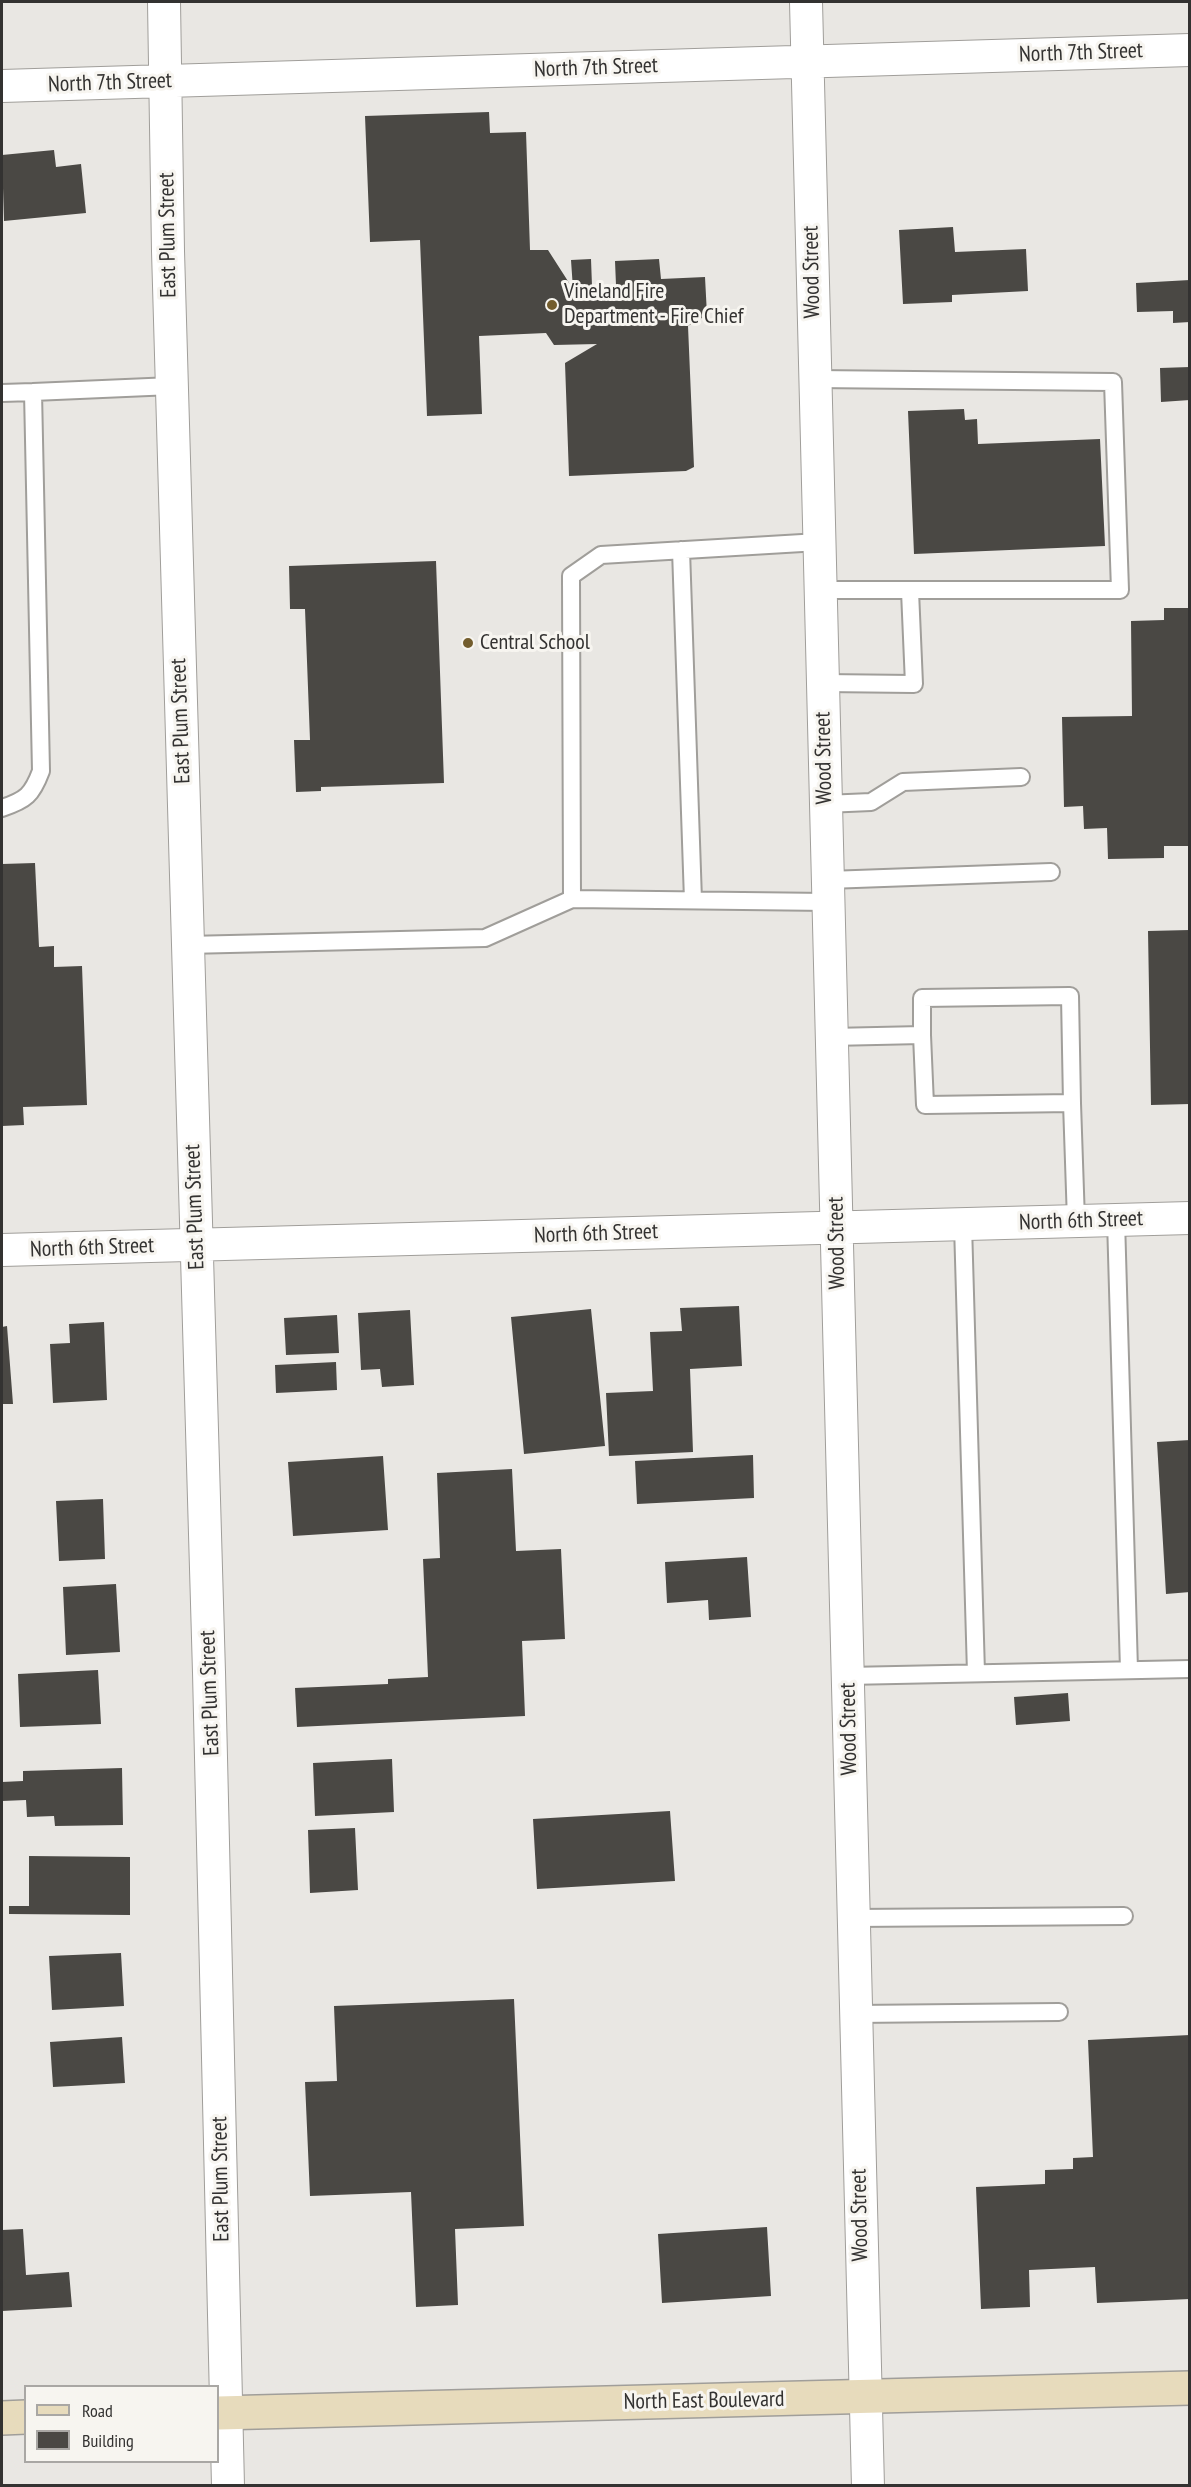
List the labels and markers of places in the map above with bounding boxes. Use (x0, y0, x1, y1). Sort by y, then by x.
place label: Vineland Fire Department - Fire Chief (564, 279, 743, 330)
marker: Vineland Fire Department - Fire Chief (545, 298, 559, 312)
place label: Central School (480, 630, 590, 656)
marker: Central School (461, 636, 475, 650)

